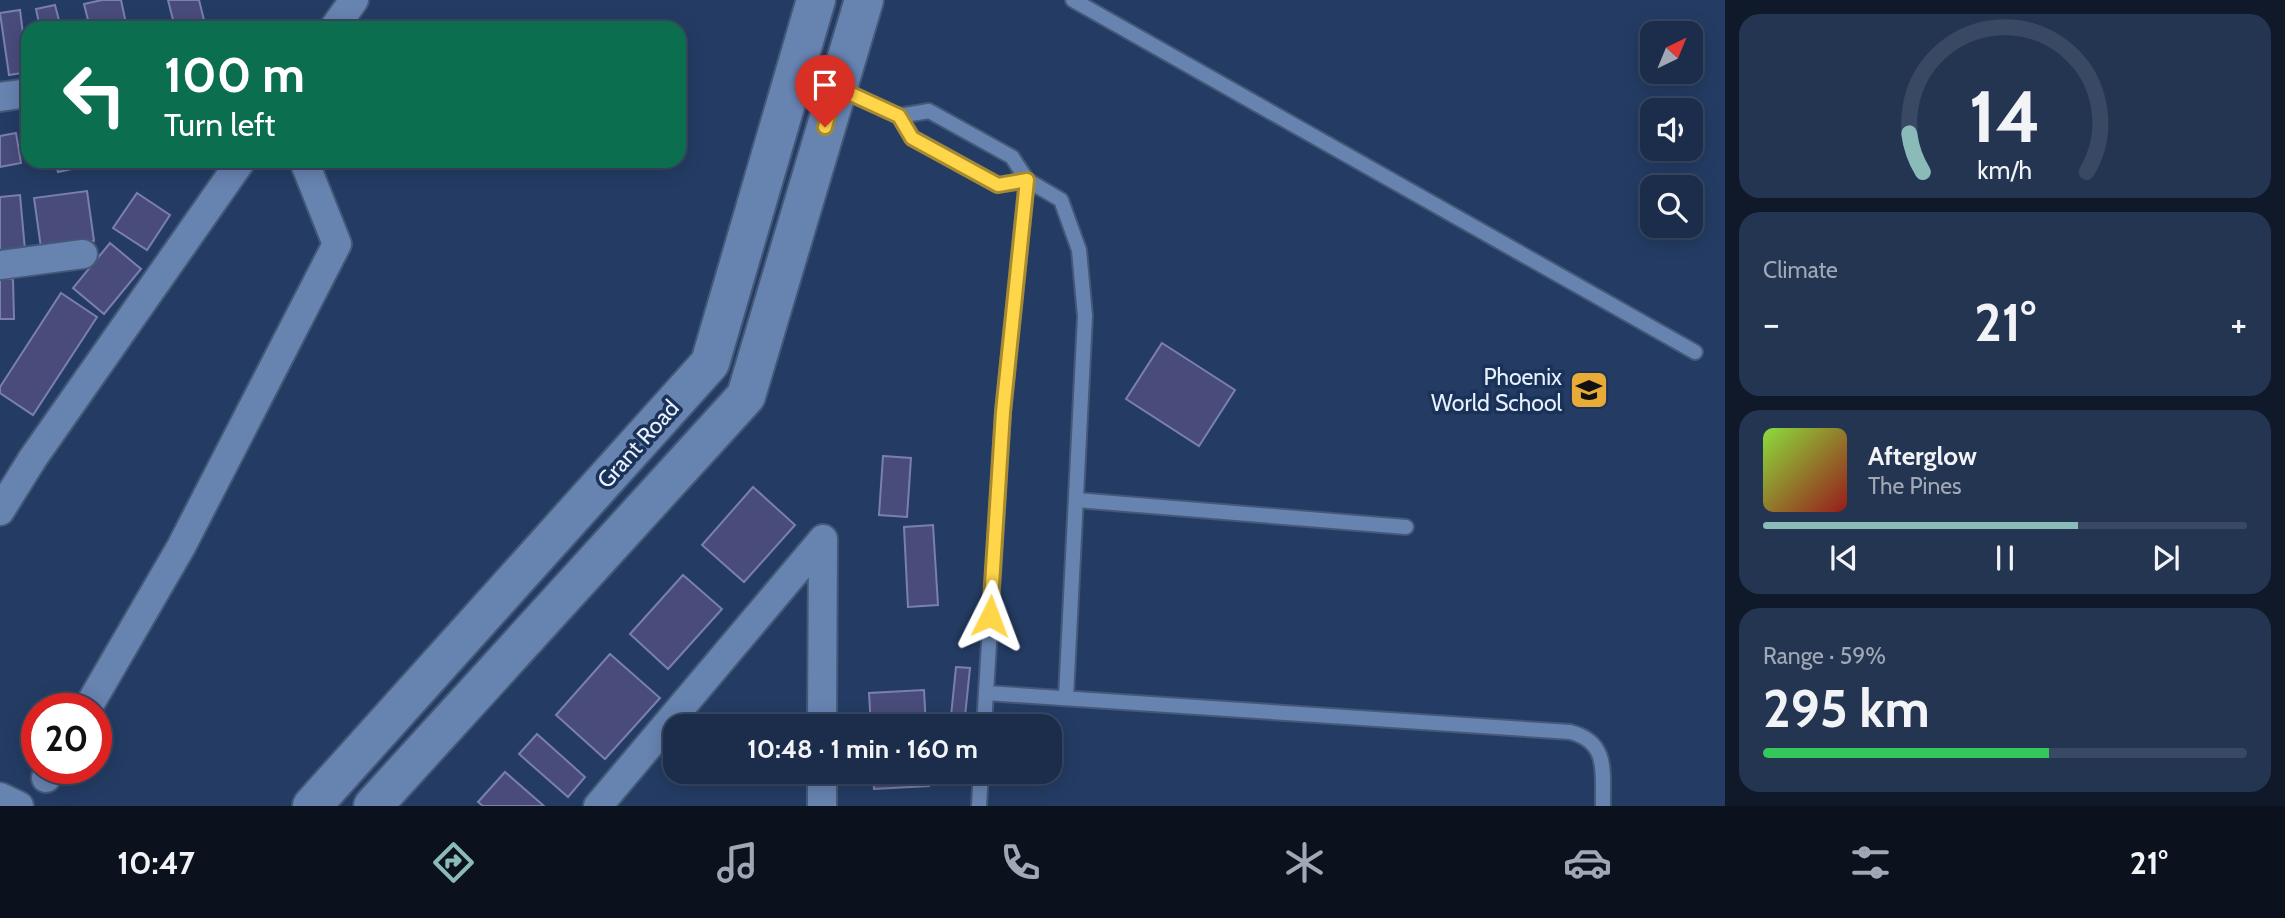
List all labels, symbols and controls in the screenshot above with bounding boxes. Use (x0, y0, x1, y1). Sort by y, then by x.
north arrow (1640, 21, 1703, 84)
map controls (1640, 21, 1703, 238)
text: 100 m (164, 45, 305, 104)
icon: left (49, 49, 140, 140)
pin (795, 55, 855, 127)
icon: arrive (806, 66, 844, 104)
text: 14 (1969, 72, 2041, 160)
button: sound (1640, 98, 1703, 161)
text: Turn left (164, 105, 275, 144)
text: km/h (1978, 155, 2032, 185)
button: search (1640, 175, 1703, 238)
text: Climate (1763, 256, 1838, 284)
text: 21° (1974, 291, 2036, 354)
text: − (1763, 300, 1780, 347)
text: + (2230, 300, 2247, 347)
place label: Phoenix World School (1431, 363, 1563, 417)
school or university icon: Phoenix World School (1568, 369, 1610, 411)
street label: Grant Road (591, 394, 685, 494)
text: Afterglow (1868, 440, 1977, 472)
text: The Pines (1868, 472, 1962, 500)
icon: previous (1825, 539, 1863, 577)
icon: pause (1986, 539, 2024, 577)
icon: next (2147, 539, 2185, 577)
position arrow (953, 579, 1027, 653)
text: Range · 59% (1763, 642, 1886, 670)
text: 295 km (1763, 677, 1930, 740)
speed limit sign: 20 (21, 693, 112, 784)
text: 10:48 · 1 min · 160 m (747, 733, 978, 765)
icon: directions (429, 838, 478, 887)
icon: music (713, 838, 762, 887)
icon: phone (996, 838, 1045, 887)
icon: climate (1280, 838, 1329, 887)
icon: car (1563, 838, 1612, 887)
icon: filters (1846, 838, 1895, 887)
text: 10:47 (117, 843, 195, 882)
text: 21° (2130, 843, 2168, 882)

